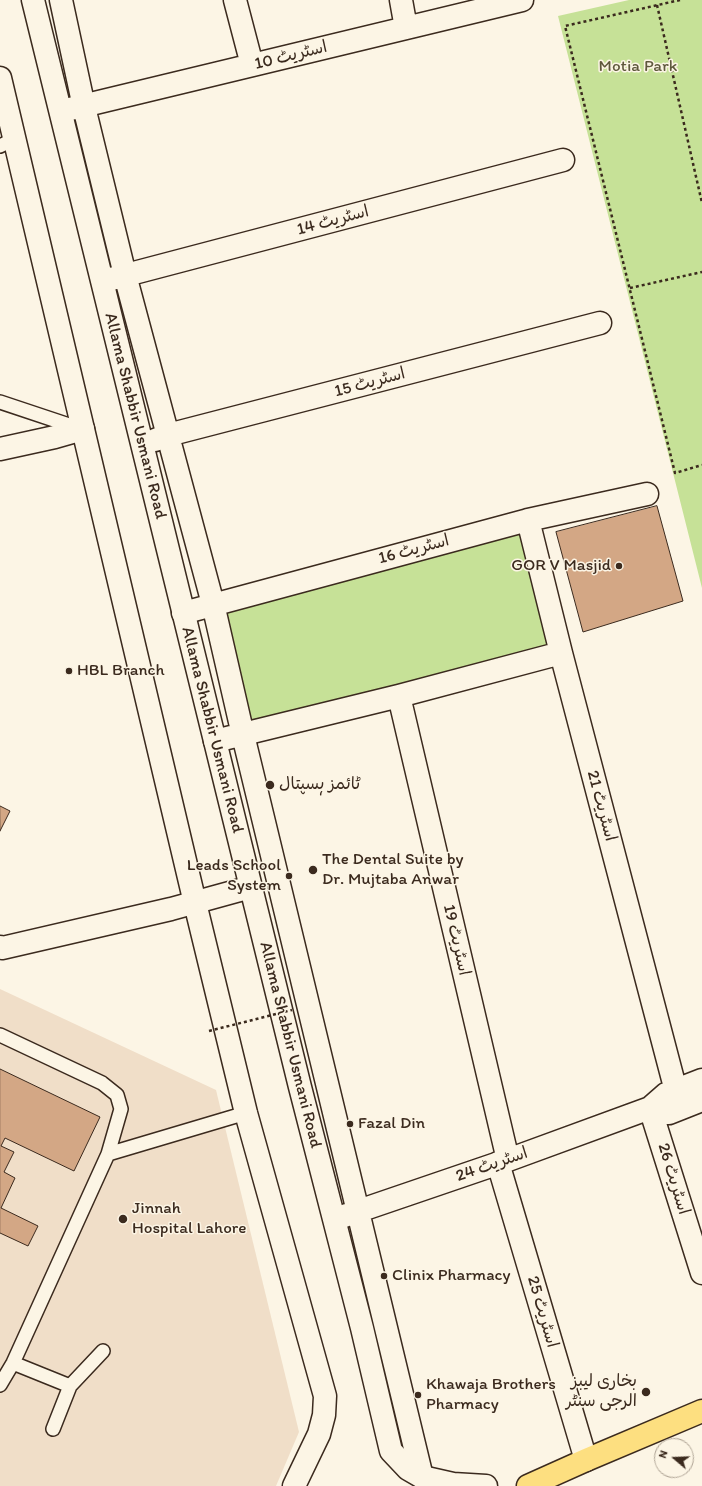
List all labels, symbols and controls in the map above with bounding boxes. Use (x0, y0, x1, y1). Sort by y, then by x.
street label: اسٹریٹ 10 (253, 37, 329, 75)
park label: Motia Park (599, 57, 677, 77)
street label: اسٹریٹ 14 (295, 202, 371, 240)
street label: Allama Shabbir Usmani Road (99, 311, 171, 521)
street label: اسٹریٹ 15 (332, 364, 408, 402)
street label: اسٹریٹ 16 (376, 531, 452, 569)
place label: GOR V Masjid (511, 556, 611, 576)
marker: GOR V Masjid (614, 561, 624, 571)
street label: Allama Shabbir Usmani Road (176, 625, 248, 835)
place label: HBL Branch (77, 661, 165, 681)
marker: HBL Branch (64, 666, 74, 676)
street label: اسٹریٹ 21 (582, 768, 620, 844)
place label: ٹائمز ہسپتال (279, 775, 360, 795)
marker: ٹائمز ہسپتال (264, 779, 276, 791)
place label: The Dental Suite by Dr. Mujtaba Anwar (322, 850, 463, 890)
place label: Leads School System (187, 856, 281, 896)
marker: The Dental Suite by Dr. Mujtaba Anwar (307, 864, 319, 876)
marker: Leads School System (284, 871, 294, 881)
street label: اسٹریٹ 19 (438, 902, 474, 978)
street label: Allama Shabbir Usmani Road (254, 940, 326, 1150)
place label: Fazal Din (358, 1114, 425, 1134)
marker: Fazal Din (345, 1119, 355, 1129)
street label: اسٹریٹ 26 (652, 1141, 694, 1217)
street label: اسٹریٹ 24 (453, 1143, 531, 1187)
place label: Jinnah Hospital Lahore (132, 1199, 246, 1239)
marker: Jinnah Hospital Lahore (117, 1213, 129, 1225)
place label: Clinix Pharmacy (392, 1266, 510, 1286)
marker: Clinix Pharmacy (379, 1271, 389, 1281)
street label: اسٹریٹ 25 (522, 1274, 562, 1350)
place label: بخاری لیبز الرجی سنٹر (566, 1372, 637, 1412)
place label: Khawaja Brothers Pharmacy (426, 1375, 556, 1415)
marker: بخاری لیبز الرجی سنٹر (640, 1386, 652, 1398)
marker: Khawaja Brothers Pharmacy (413, 1390, 423, 1400)
north arrow (654, 1438, 694, 1478)
text: N (656, 1449, 670, 1460)

